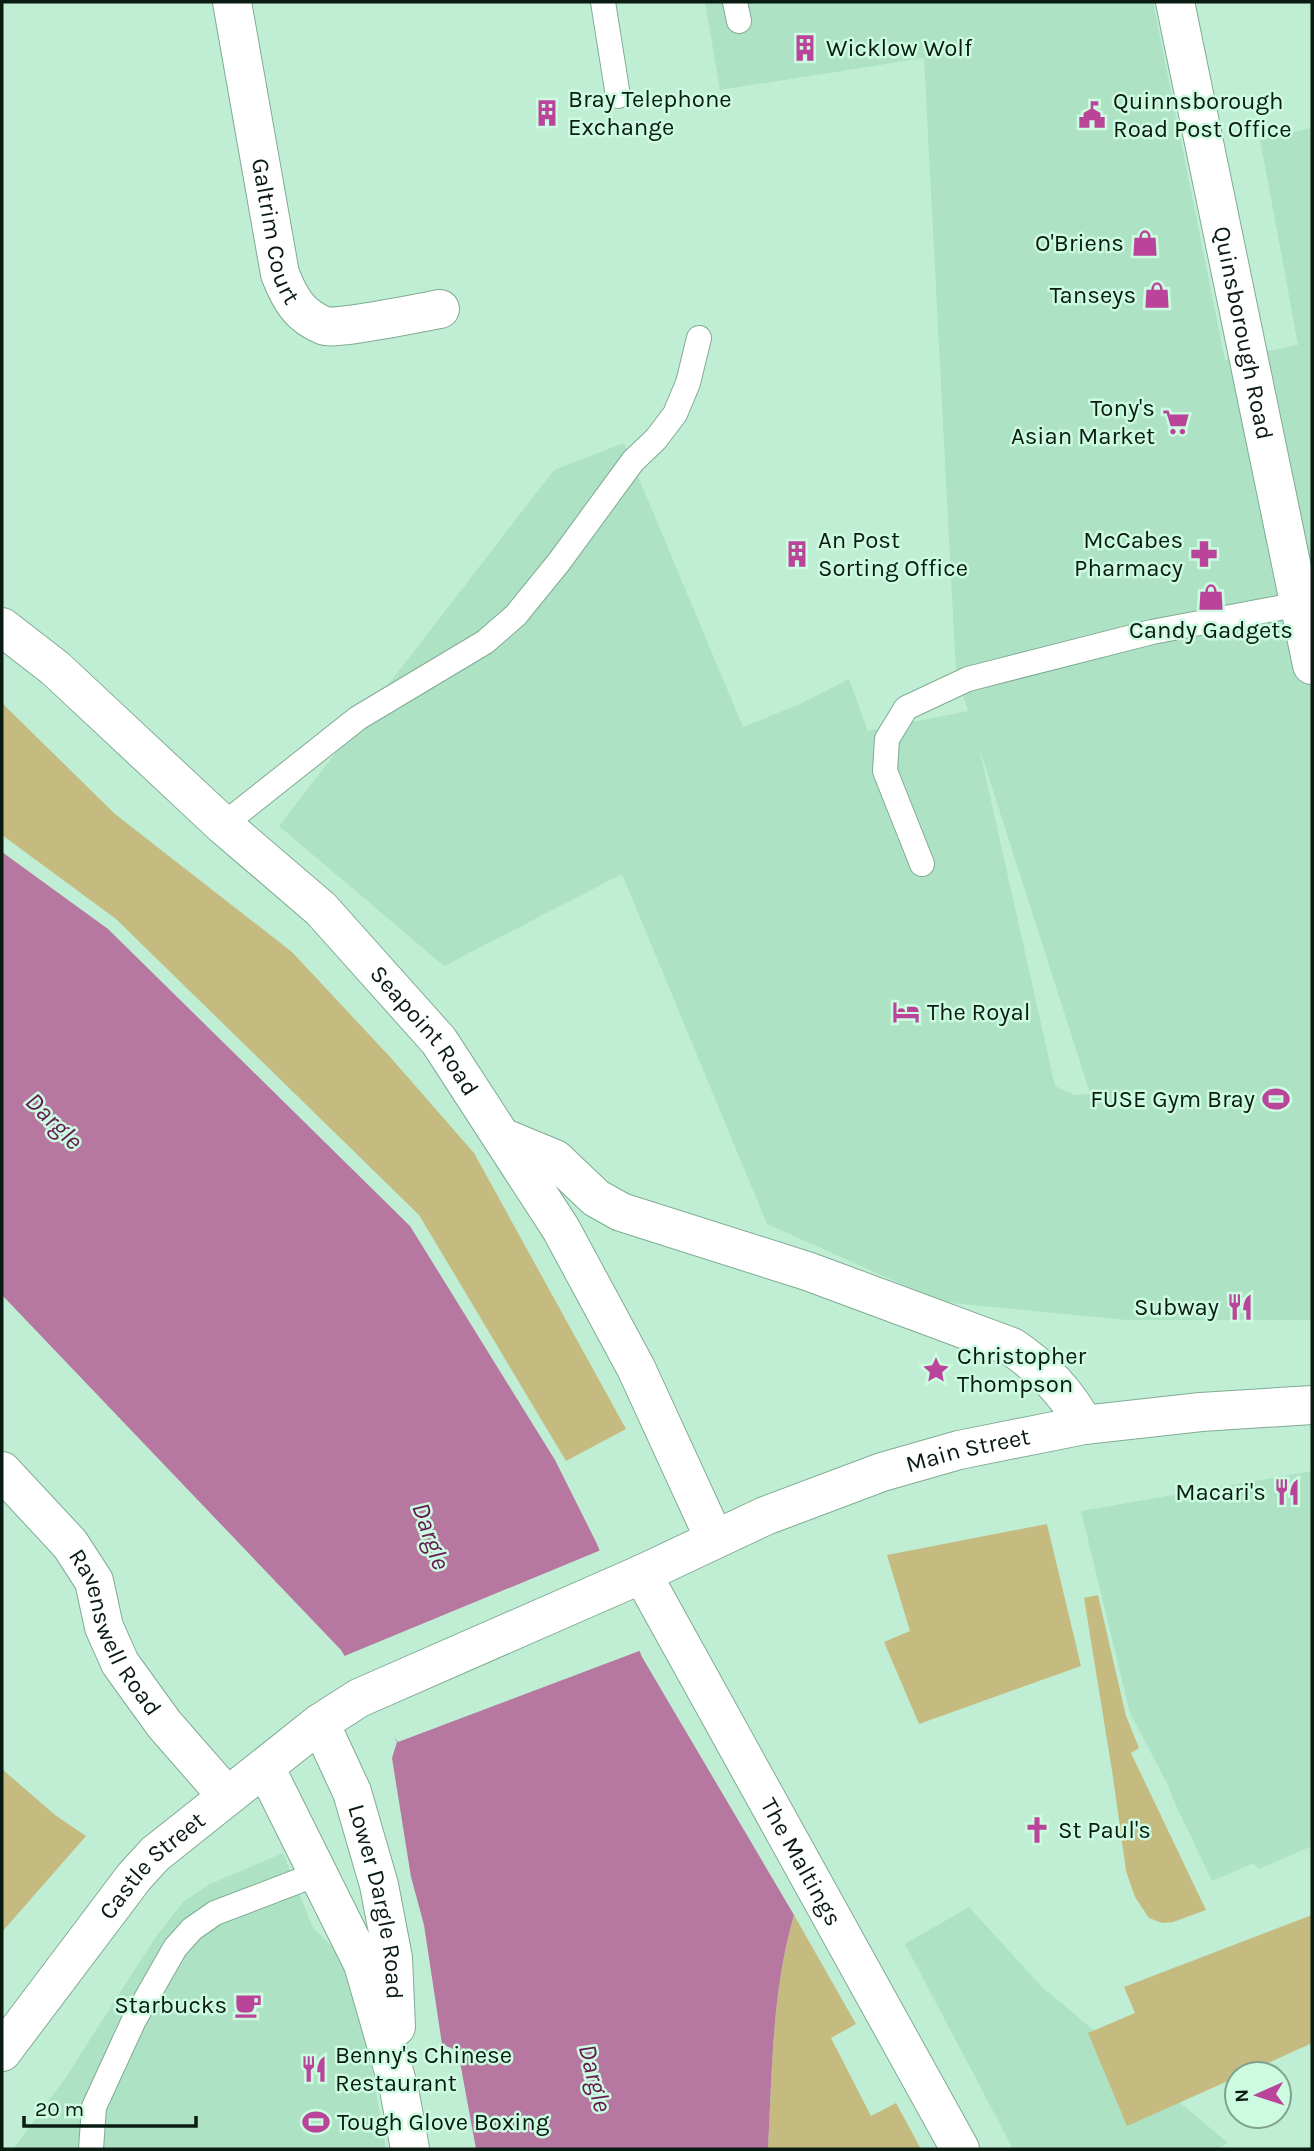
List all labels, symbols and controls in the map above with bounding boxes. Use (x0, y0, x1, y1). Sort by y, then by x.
building icon: Wicklow Wolf (790, 33, 820, 63)
place label: Wicklow Wolf (826, 34, 973, 62)
place label: Bray Telephone Exchange (568, 85, 732, 141)
place label: Quinnsborough Road Post Office (1113, 87, 1292, 143)
building icon: Bray Telephone Exchange (532, 98, 562, 128)
public building icon: Quinnsborough Road Post Office (1077, 100, 1107, 130)
street label: Galtrim Court (246, 156, 306, 309)
street label: Quinsborough Road (1208, 224, 1279, 442)
shop icon: O'Briens (1130, 228, 1160, 258)
place label: O'Briens (1035, 229, 1124, 257)
shop icon: Tanseys (1142, 280, 1172, 310)
place label: Tanseys (1050, 281, 1136, 309)
place label: Tony's Asian Market (1011, 394, 1155, 450)
supermarket icon: Tony's Asian Market (1161, 407, 1191, 437)
place label: An Post Sorting Office (818, 526, 968, 582)
place label: McCabes Pharmacy (1074, 526, 1183, 582)
building icon: An Post Sorting Office (782, 539, 812, 569)
pharmacy icon: McCabes Pharmacy (1189, 539, 1219, 569)
shop icon: Candy Gadgets (1196, 582, 1226, 612)
place label: Candy Gadgets (1129, 616, 1293, 644)
street label: Seapoint Road (364, 960, 485, 1101)
hotel icon: The Royal (891, 997, 921, 1027)
place label: The Royal (927, 998, 1030, 1026)
sports icon: FUSE Gym Bray (1261, 1084, 1291, 1114)
place label: FUSE Gym Bray (1090, 1085, 1255, 1113)
water label: Dargle (19, 1086, 89, 1156)
restaurant icon: Subway (1225, 1292, 1255, 1322)
place label: Subway (1134, 1293, 1219, 1321)
place label: Christopher Thompson (957, 1342, 1087, 1398)
place icon: Christopher Thompson (921, 1355, 951, 1385)
street label: Main Street (902, 1422, 1032, 1479)
restaurant icon: Macari's (1272, 1477, 1302, 1507)
place label: Macari's (1175, 1478, 1266, 1506)
water label: Dargle (405, 1498, 457, 1574)
street label: Ravenswell Road (63, 1543, 167, 1721)
street label: The Maltings (755, 1793, 848, 1931)
street label: Lower Dargle Road (342, 1801, 409, 2000)
street label: Castle Street (93, 1806, 211, 1925)
church icon: St Paul's (1022, 1815, 1052, 1845)
place label: St Paul's (1058, 1816, 1151, 1844)
cafe icon: Starbucks (233, 1990, 263, 2020)
place label: Starbucks (114, 1991, 227, 2019)
place label: Benny's Chinese Restaurant (335, 2041, 512, 2097)
water label: Dargle (572, 2041, 618, 2115)
restaurant icon: Benny's Chinese Restaurant (299, 2054, 329, 2084)
north arrow (1223, 2060, 1293, 2130)
scale bar (24, 2084, 196, 2128)
text: N (1231, 2088, 1253, 2103)
text: 20 m (35, 2097, 84, 2121)
sports icon: Tough Glove Boxing (301, 2107, 331, 2137)
place label: Tough Glove Boxing (337, 2108, 550, 2136)

